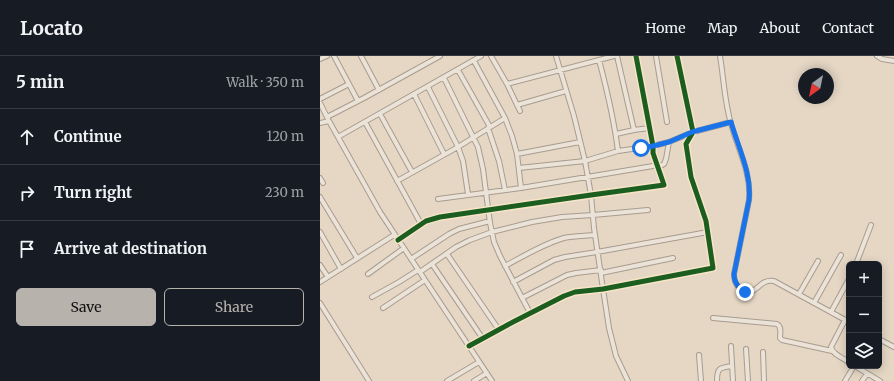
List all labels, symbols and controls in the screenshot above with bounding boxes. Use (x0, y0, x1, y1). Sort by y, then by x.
text: Locato (20, 16, 83, 40)
text: Home (645, 19, 686, 37)
text: Map (708, 19, 737, 37)
text: About (759, 19, 800, 37)
text: Contact (822, 19, 874, 37)
north arrow (798, 68, 834, 104)
text: 5 min (16, 71, 64, 93)
text: Walk · 350 m (226, 74, 304, 91)
icon: ahead (16, 126, 38, 148)
text: Continue (54, 127, 122, 146)
text: 120 m (266, 128, 304, 145)
route start (632, 139, 650, 157)
icon: right (16, 182, 38, 204)
text: Turn right (54, 183, 132, 202)
text: 230 m (265, 184, 304, 201)
icon: arrive (16, 238, 38, 260)
text: Arrive at destination (54, 239, 207, 258)
map controls (846, 261, 882, 369)
button: + (846, 261, 882, 297)
route end (736, 283, 754, 301)
button: Save (16, 288, 156, 326)
button: Share (164, 288, 304, 326)
button: − (846, 297, 882, 333)
button: layers (846, 333, 882, 369)

